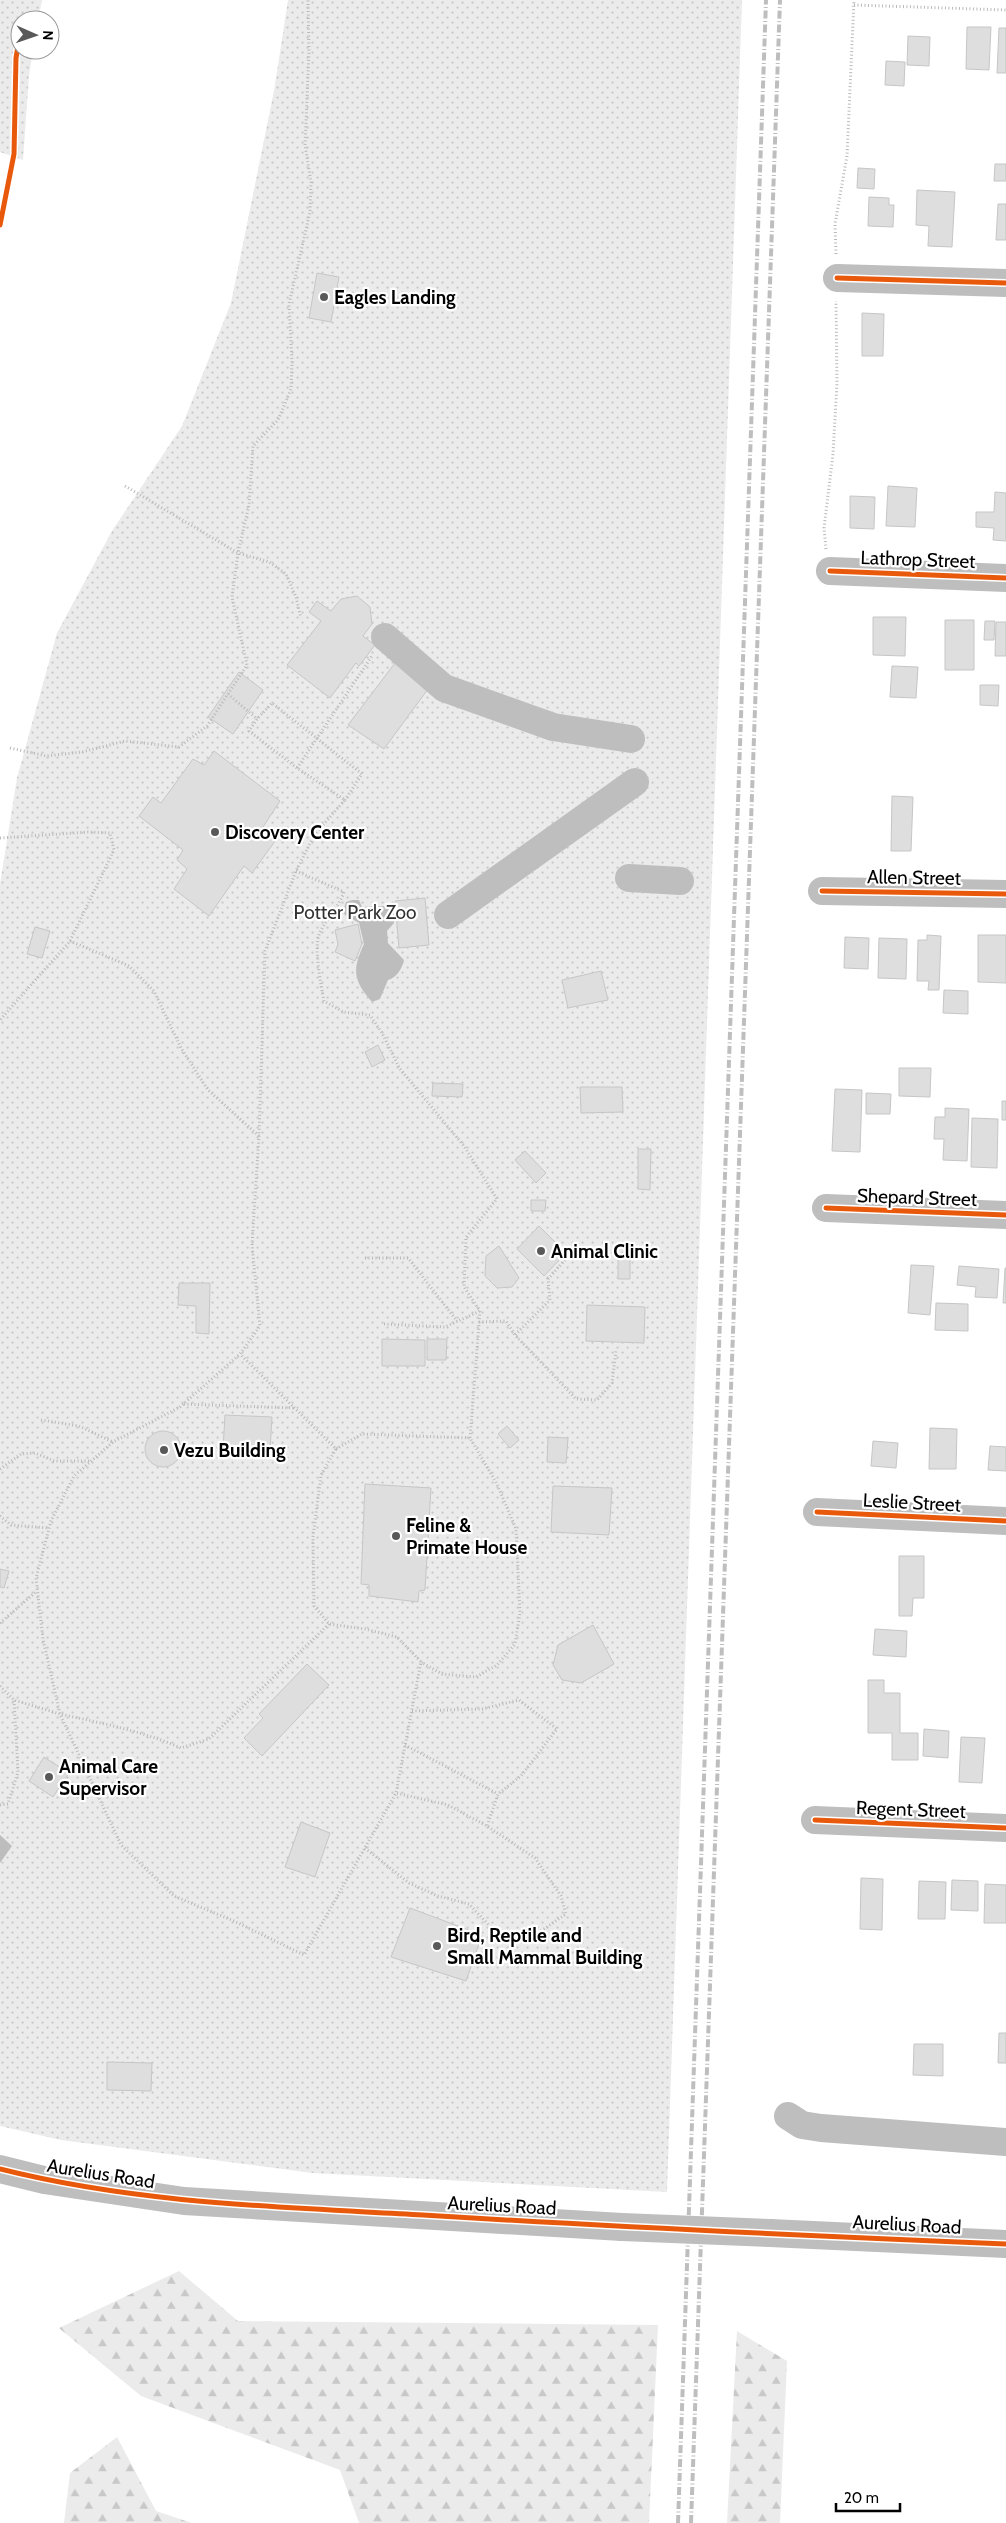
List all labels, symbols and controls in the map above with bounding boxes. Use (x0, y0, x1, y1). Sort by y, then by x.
north arrow (10, 10, 60, 60)
text: N (39, 30, 57, 41)
place label: Eagles Landing (334, 286, 456, 309)
marker: Eagles Landing (318, 291, 330, 303)
street label: Lathrop Street (860, 546, 976, 573)
place label: Discovery Center (225, 821, 365, 844)
marker: Discovery Center (209, 826, 221, 838)
street label: Allen Street (867, 865, 962, 890)
park label: Potter Park Zoo (294, 901, 416, 924)
street label: Shepard Street (857, 1184, 978, 1211)
place label: Animal Clinic (551, 1240, 658, 1263)
marker: Animal Clinic (535, 1245, 547, 1257)
place label: Vezu Building (174, 1439, 286, 1462)
marker: Vezu Building (158, 1444, 170, 1456)
street label: Leslie Street (862, 1488, 962, 1517)
place label: Feline & Primate House (406, 1514, 527, 1559)
marker: Feline & Primate House (390, 1530, 402, 1542)
place label: Animal Care Supervisor (59, 1755, 158, 1800)
marker: Animal Care Supervisor (43, 1771, 55, 1783)
street label: Regent Street (856, 1796, 967, 1823)
place label: Bird, Reptile and Small Mammal Building (447, 1924, 643, 1969)
marker: Bird, Reptile and Small Mammal Building (431, 1940, 443, 1952)
street label: Aurelius Road (45, 2154, 156, 2193)
street label: Aurelius Road (447, 2191, 557, 2220)
street label: Aurelius Road (852, 2210, 962, 2239)
scale bar (836, 2480, 900, 2512)
text: 20 m (844, 2489, 879, 2507)

